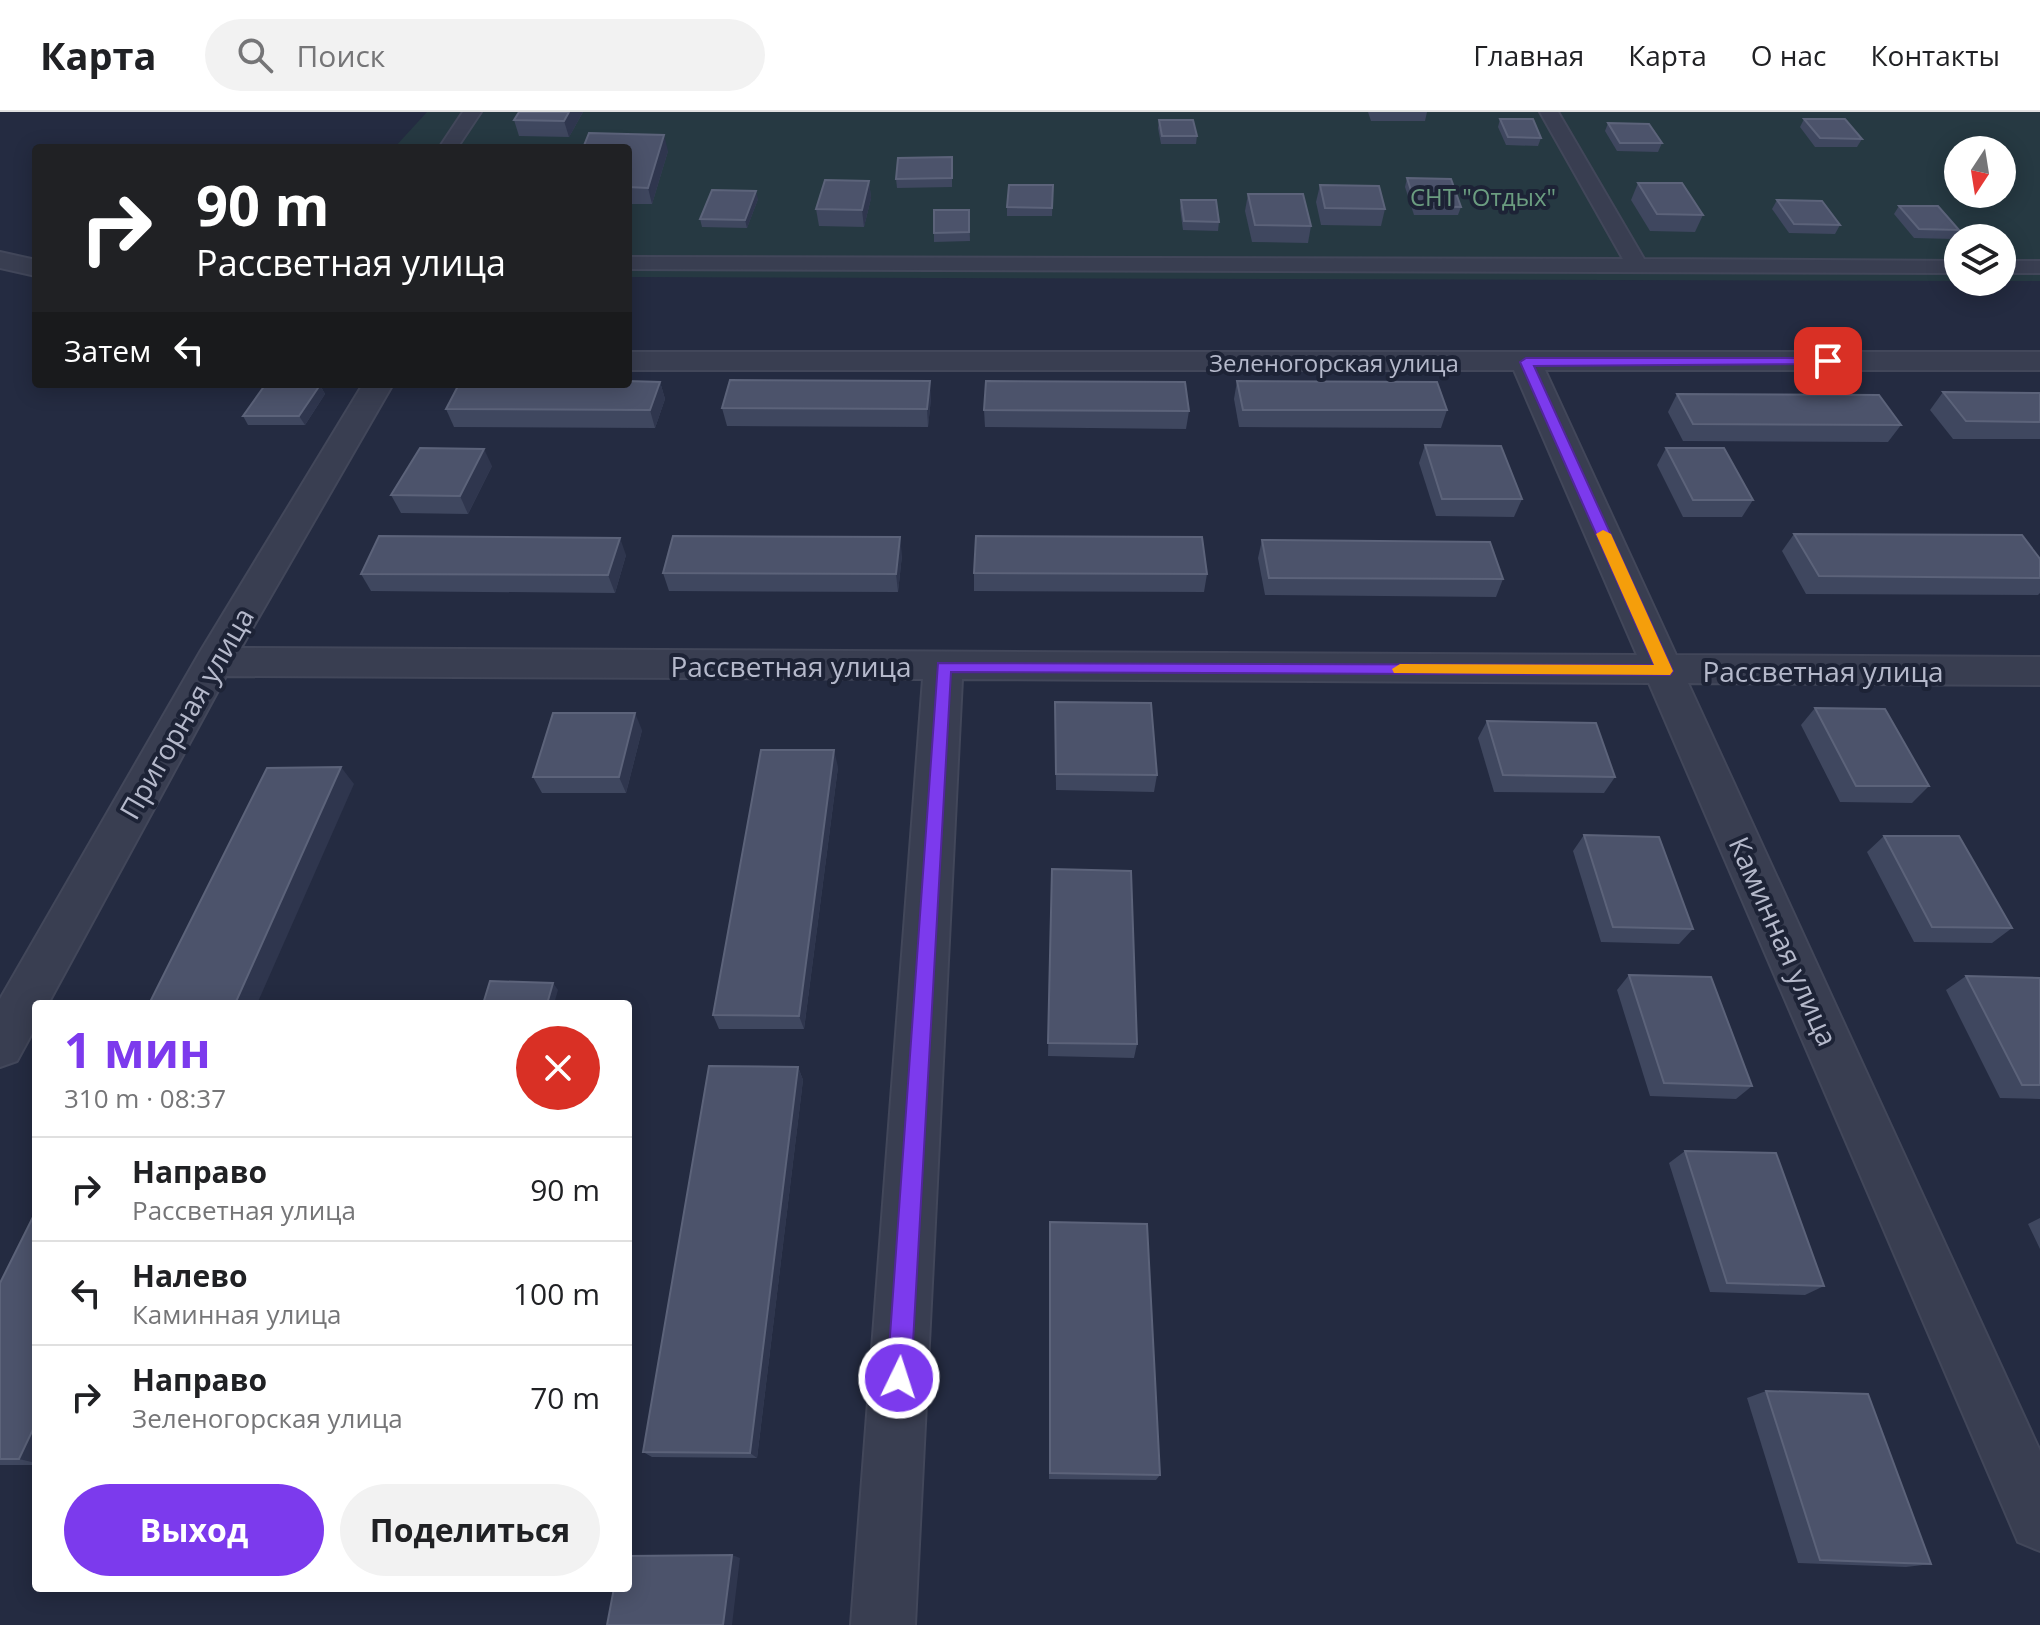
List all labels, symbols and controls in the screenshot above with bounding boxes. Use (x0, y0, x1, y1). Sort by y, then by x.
search box (205, 19, 765, 91)
text: Карта (40, 29, 157, 81)
icon: search (233, 33, 277, 77)
text: Поиск (297, 35, 385, 76)
text: Главная (1473, 36, 1584, 74)
text: Карта (1628, 36, 1707, 74)
text: О нас (1751, 36, 1826, 74)
text: Контакты (1870, 36, 2000, 74)
north arrow (1944, 136, 2016, 208)
map controls (1944, 136, 2016, 296)
text: 90 m (196, 166, 330, 242)
icon: right (64, 176, 168, 280)
park label: СНТ "Отдых" (1410, 180, 1556, 213)
button: layers (1944, 224, 2016, 296)
text: Рассветная улица (196, 238, 506, 287)
pin (1794, 327, 1862, 395)
icon: left (167, 328, 211, 372)
text: Затем (64, 330, 151, 371)
icon: arrive (1806, 339, 1850, 383)
street label: Зеленогорская улица (1209, 346, 1459, 379)
street label: Пригорная улица (110, 600, 262, 826)
street label: Рассветная улица (670, 647, 912, 685)
street label: Рассветная улица (1702, 652, 1944, 690)
street label: Каминная улица (1721, 830, 1847, 1052)
text: 1 мин (64, 1017, 211, 1082)
button: close (516, 1026, 600, 1110)
text: 310 m · 08:37 (64, 1080, 226, 1116)
text: Направо (132, 1151, 267, 1192)
icon: right (64, 1167, 108, 1211)
text: 90 m (530, 1169, 600, 1210)
text: Рассветная улица (132, 1192, 356, 1228)
text: Налево (132, 1255, 248, 1296)
icon: left (64, 1271, 108, 1315)
text: 100 m (513, 1273, 600, 1314)
text: Каминная улица (132, 1296, 342, 1332)
position arrow (857, 1336, 941, 1420)
text: Направо (132, 1359, 267, 1400)
icon: right (64, 1375, 108, 1419)
text: 70 m (530, 1377, 600, 1418)
text: Зеленогорская улица (132, 1400, 403, 1436)
button: Выход (64, 1484, 324, 1576)
button: Поделиться (340, 1484, 600, 1576)

